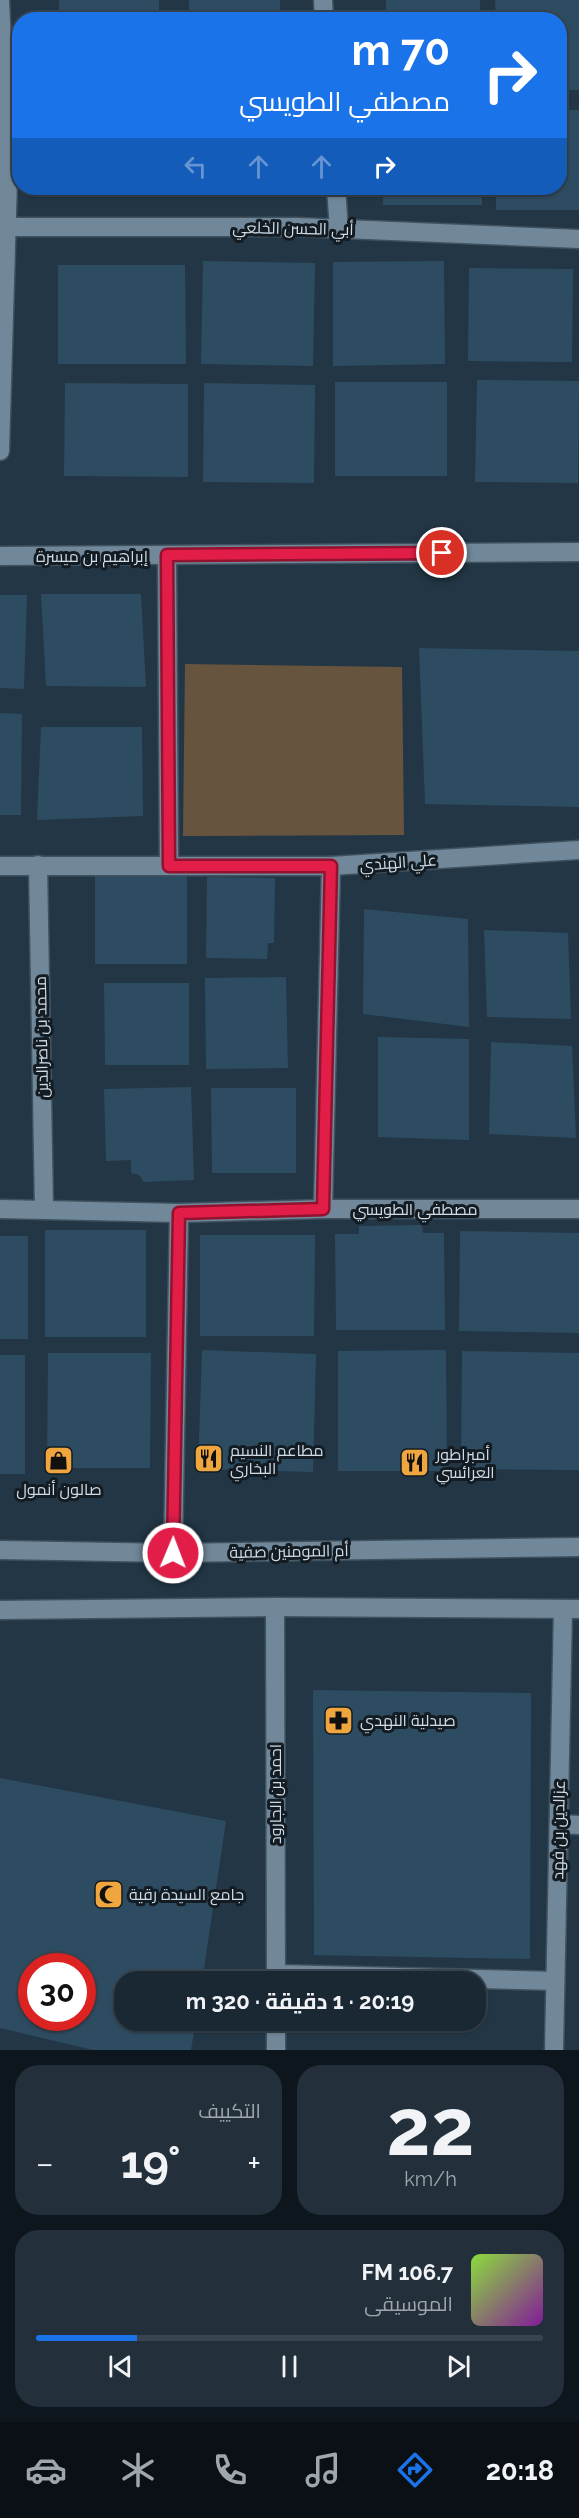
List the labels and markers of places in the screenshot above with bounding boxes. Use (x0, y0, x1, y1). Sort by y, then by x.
pin (416, 527, 467, 578)
place label: مطاعم النسيم البخاري (230, 1441, 324, 1482)
restaurant icon: مطاعم النسيم البخاري (193, 1443, 225, 1475)
shop icon: صالون أنمول (43, 1445, 75, 1477)
place label: أمبراطور العرائسي (435, 1445, 495, 1485)
restaurant icon: أمبراطور العرائسي (399, 1447, 431, 1479)
place label: صالون أنمول (16, 1480, 102, 1500)
pharmacy icon: صيدلية النهدي (323, 1704, 355, 1736)
place label: صيدلية النهدي (360, 1711, 456, 1734)
mosque icon: جامع السيدة رقية (92, 1878, 124, 1910)
place label: جامع السيدة رقية (129, 1885, 244, 1906)

